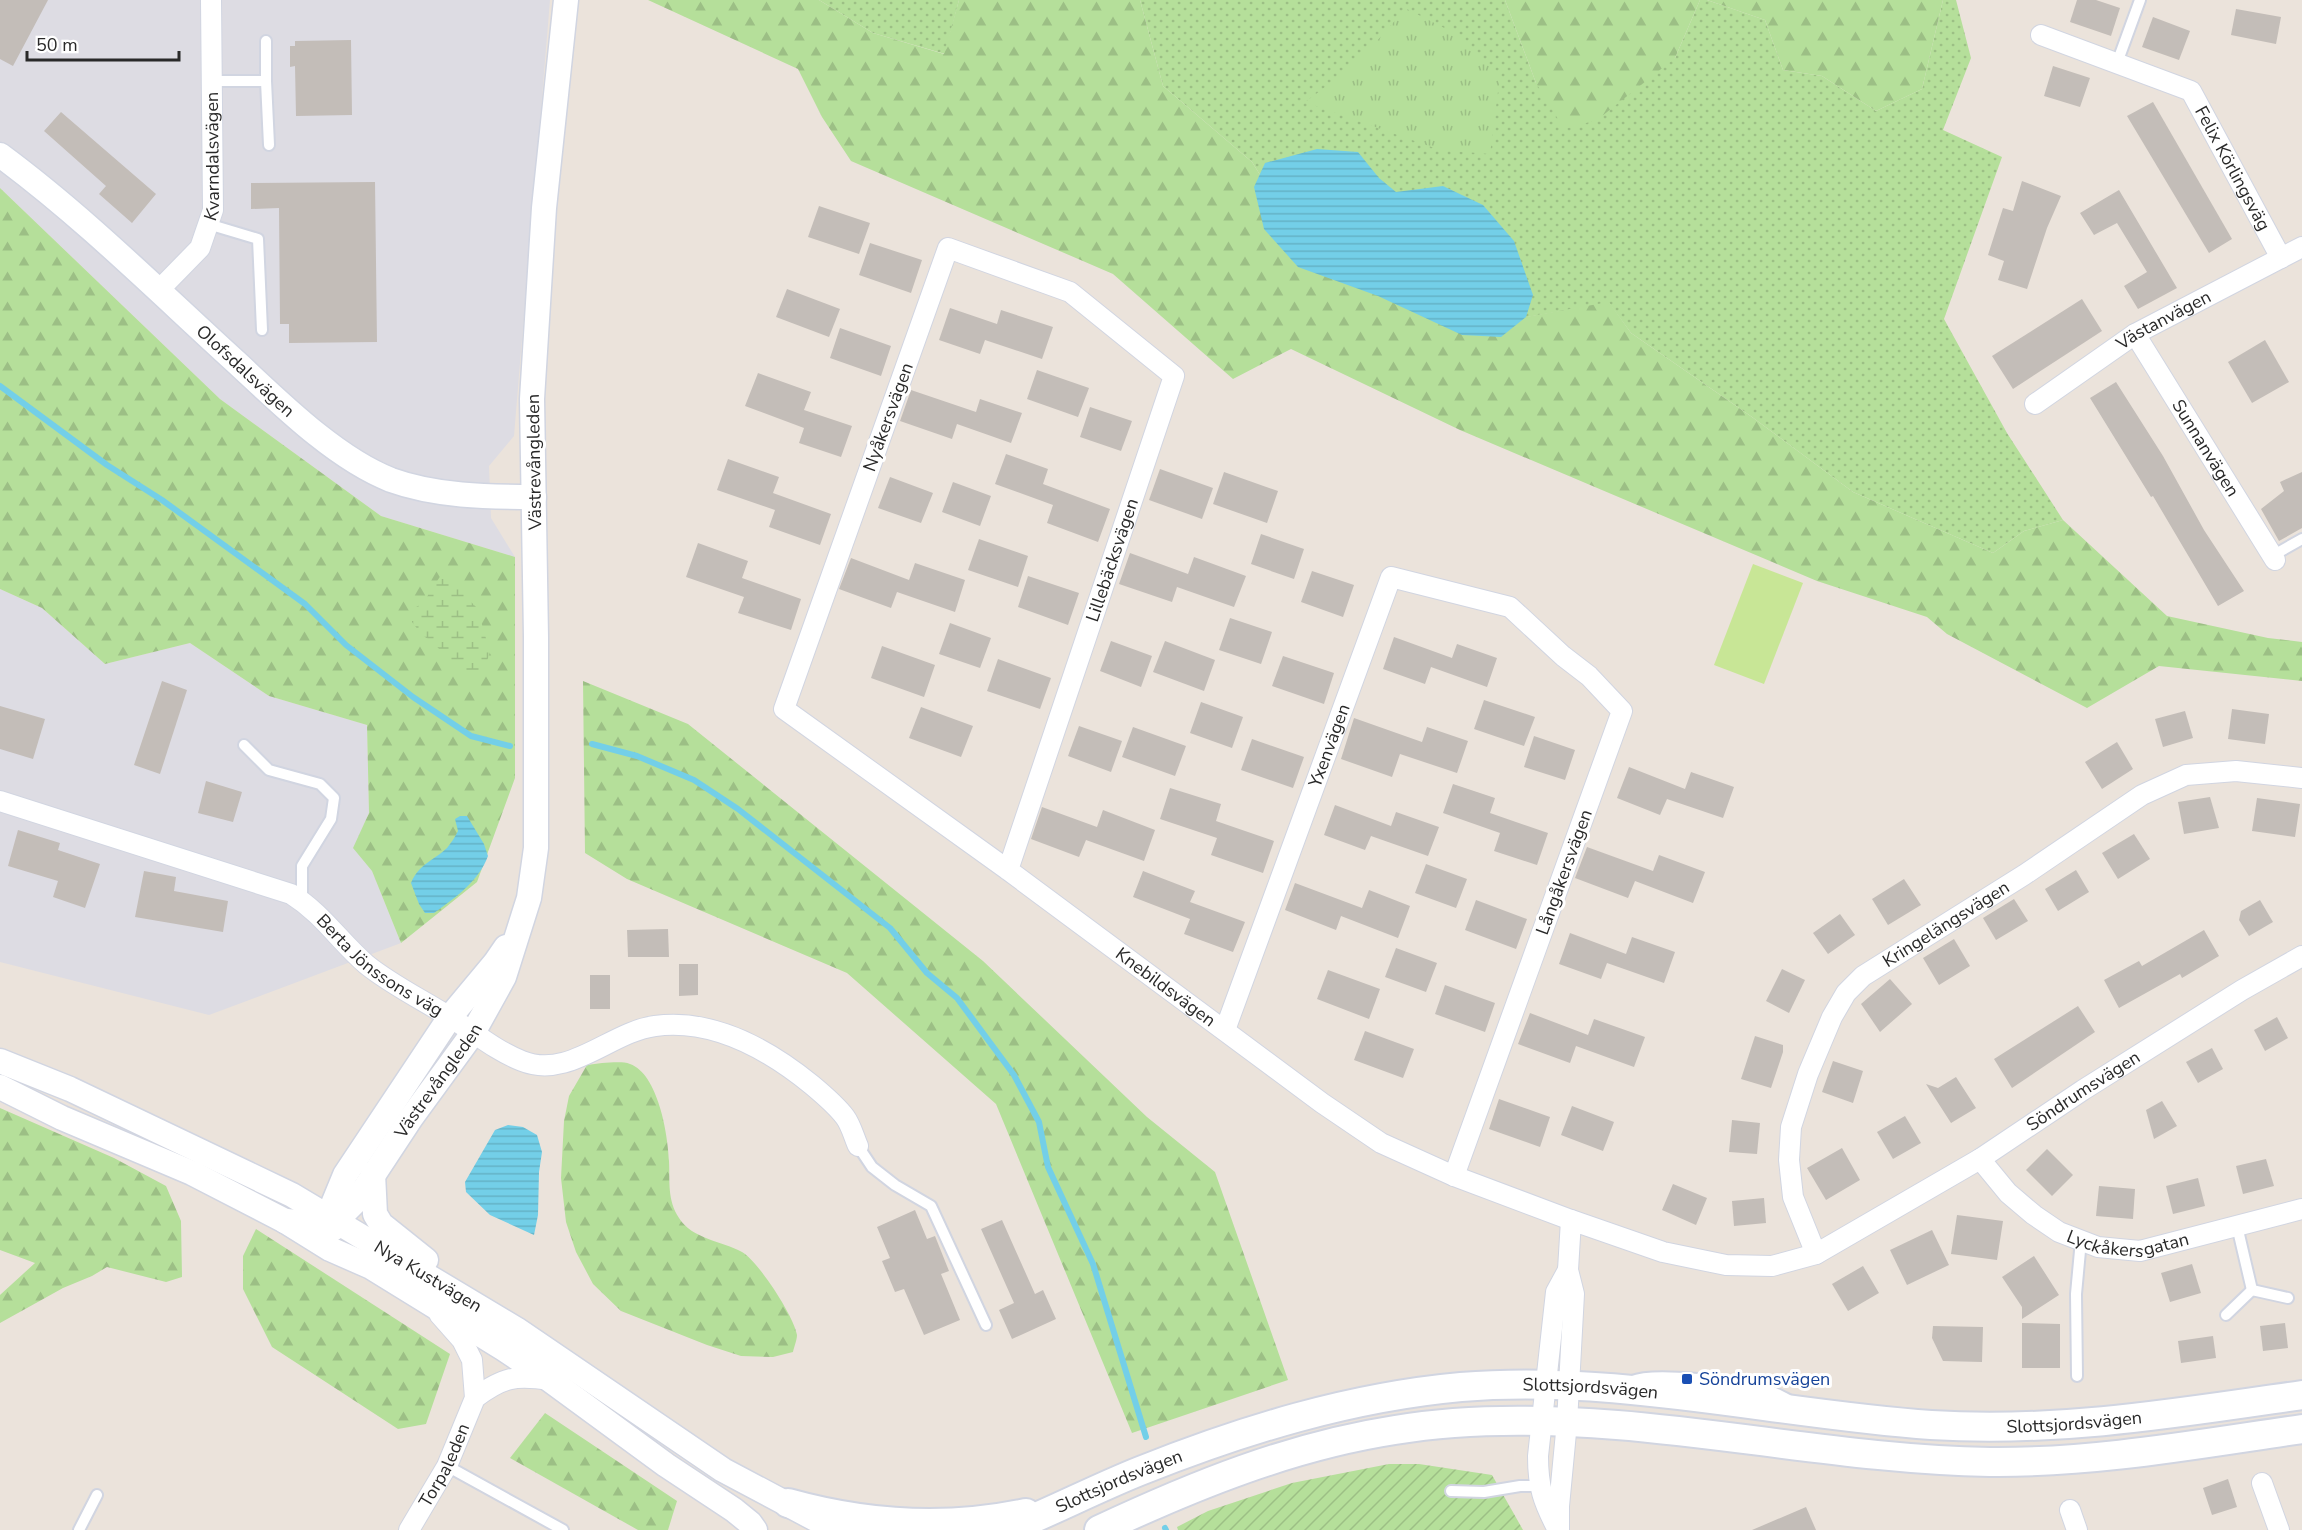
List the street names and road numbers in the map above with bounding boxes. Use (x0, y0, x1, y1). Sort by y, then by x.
street label: Kvarndalsvägen (198, 92, 225, 224)
street label: Felix Körlingsväg (2189, 102, 2276, 235)
street label: Västanvägen (2111, 284, 2215, 356)
street label: Olofsdalsvägen (191, 319, 300, 423)
street label: Nyåkersvägen (857, 359, 919, 475)
street label: Västrevångleden (521, 394, 547, 531)
street label: Sunnanvägen (2166, 395, 2245, 501)
street label: Lillebäcksvägen (1080, 495, 1144, 625)
street label: Yxenvägen (1303, 700, 1356, 792)
street label: Långåkersvägen (1530, 806, 1598, 938)
street label: Kringelängsvägen (1878, 875, 2014, 973)
street label: Berta Jönssons väg (311, 909, 447, 1022)
street label: Knebildsvägen (1111, 942, 1221, 1032)
street label: Västrevångleden (388, 1019, 488, 1144)
street label: Söndrumsvägen (2022, 1045, 2145, 1137)
street label: Lyckåkersgatan (2063, 1224, 2191, 1263)
street label: Nya Kustvägen (370, 1235, 487, 1318)
street label: Slottsjordsvägen (1523, 1372, 1659, 1404)
street label: Slottsjordsvägen (2006, 1405, 2143, 1439)
street label: Torpaleden (413, 1420, 475, 1512)
street label: Slottsjordsvägen (1051, 1444, 1186, 1519)

